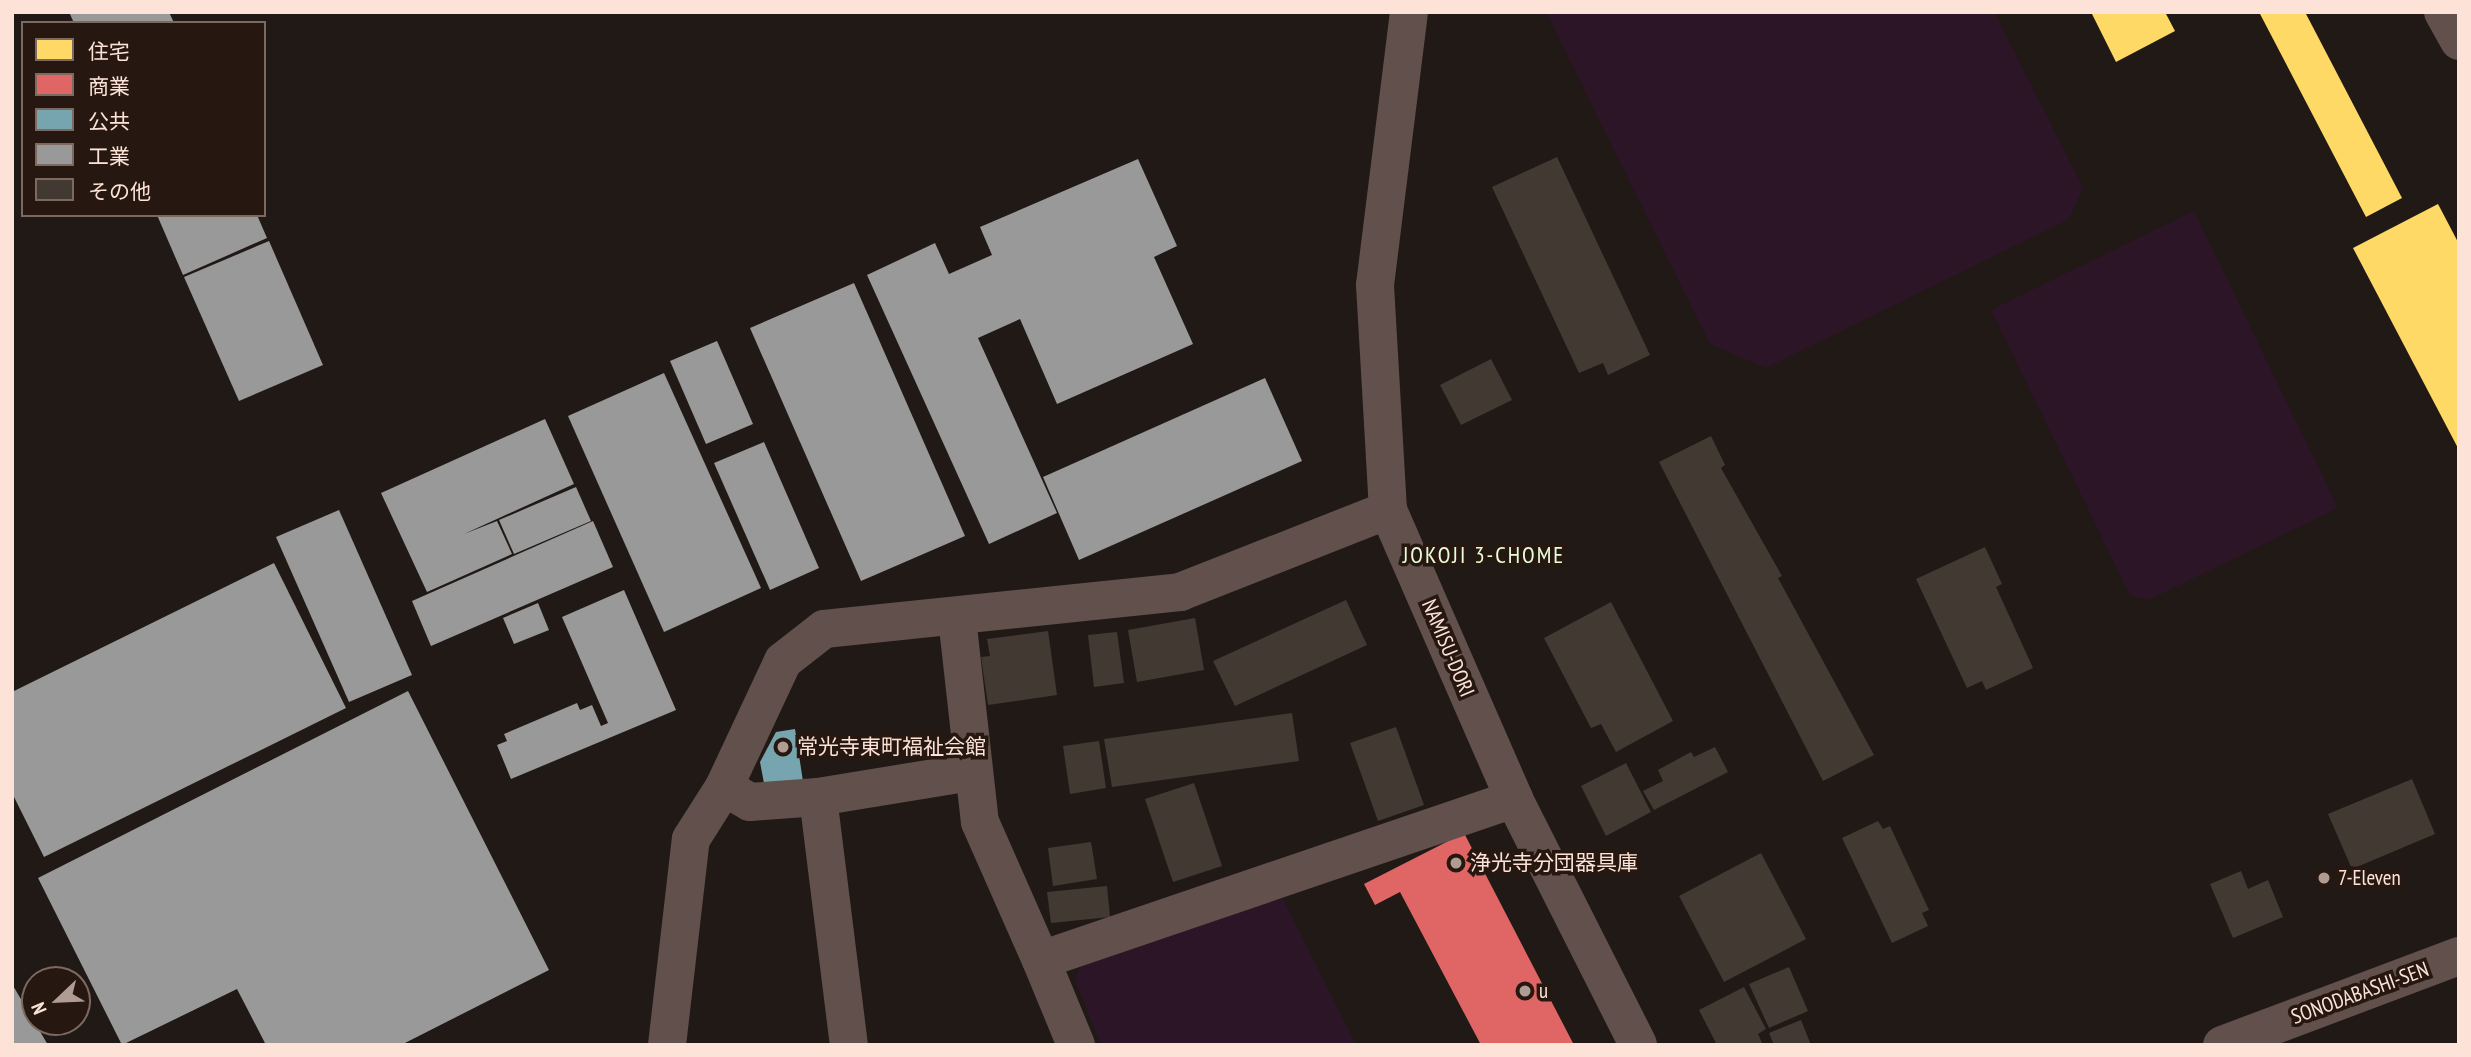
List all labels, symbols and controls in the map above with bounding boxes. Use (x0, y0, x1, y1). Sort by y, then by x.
legend (21, 21, 266, 217)
text: 住宅 (88, 38, 130, 65)
text: 商業 (88, 73, 130, 100)
text: 公共 (88, 108, 130, 135)
text: 工業 (88, 143, 130, 170)
text: その他 (88, 178, 151, 205)
district label: JOKOJI 3-CHOME (1405, 541, 1563, 569)
street label: NAMISU-DORI (1416, 596, 1480, 700)
place label: 常光寺東町福祉会館 (797, 734, 986, 760)
marker: 常光寺東町福祉会館 (775, 739, 791, 755)
place label: 浄光寺分団器具庫 (1470, 850, 1638, 876)
marker: 浄光寺分団器具庫 (1448, 855, 1464, 871)
place label: 7-Eleven (2338, 865, 2401, 891)
marker: 7-Eleven (2316, 870, 2332, 886)
street label: SONODABASHI-SEN (2288, 956, 2432, 1030)
north arrow (21, 966, 91, 1036)
place label: u (1539, 978, 1548, 1004)
marker: u (1517, 983, 1533, 999)
text: N (25, 999, 52, 1018)

